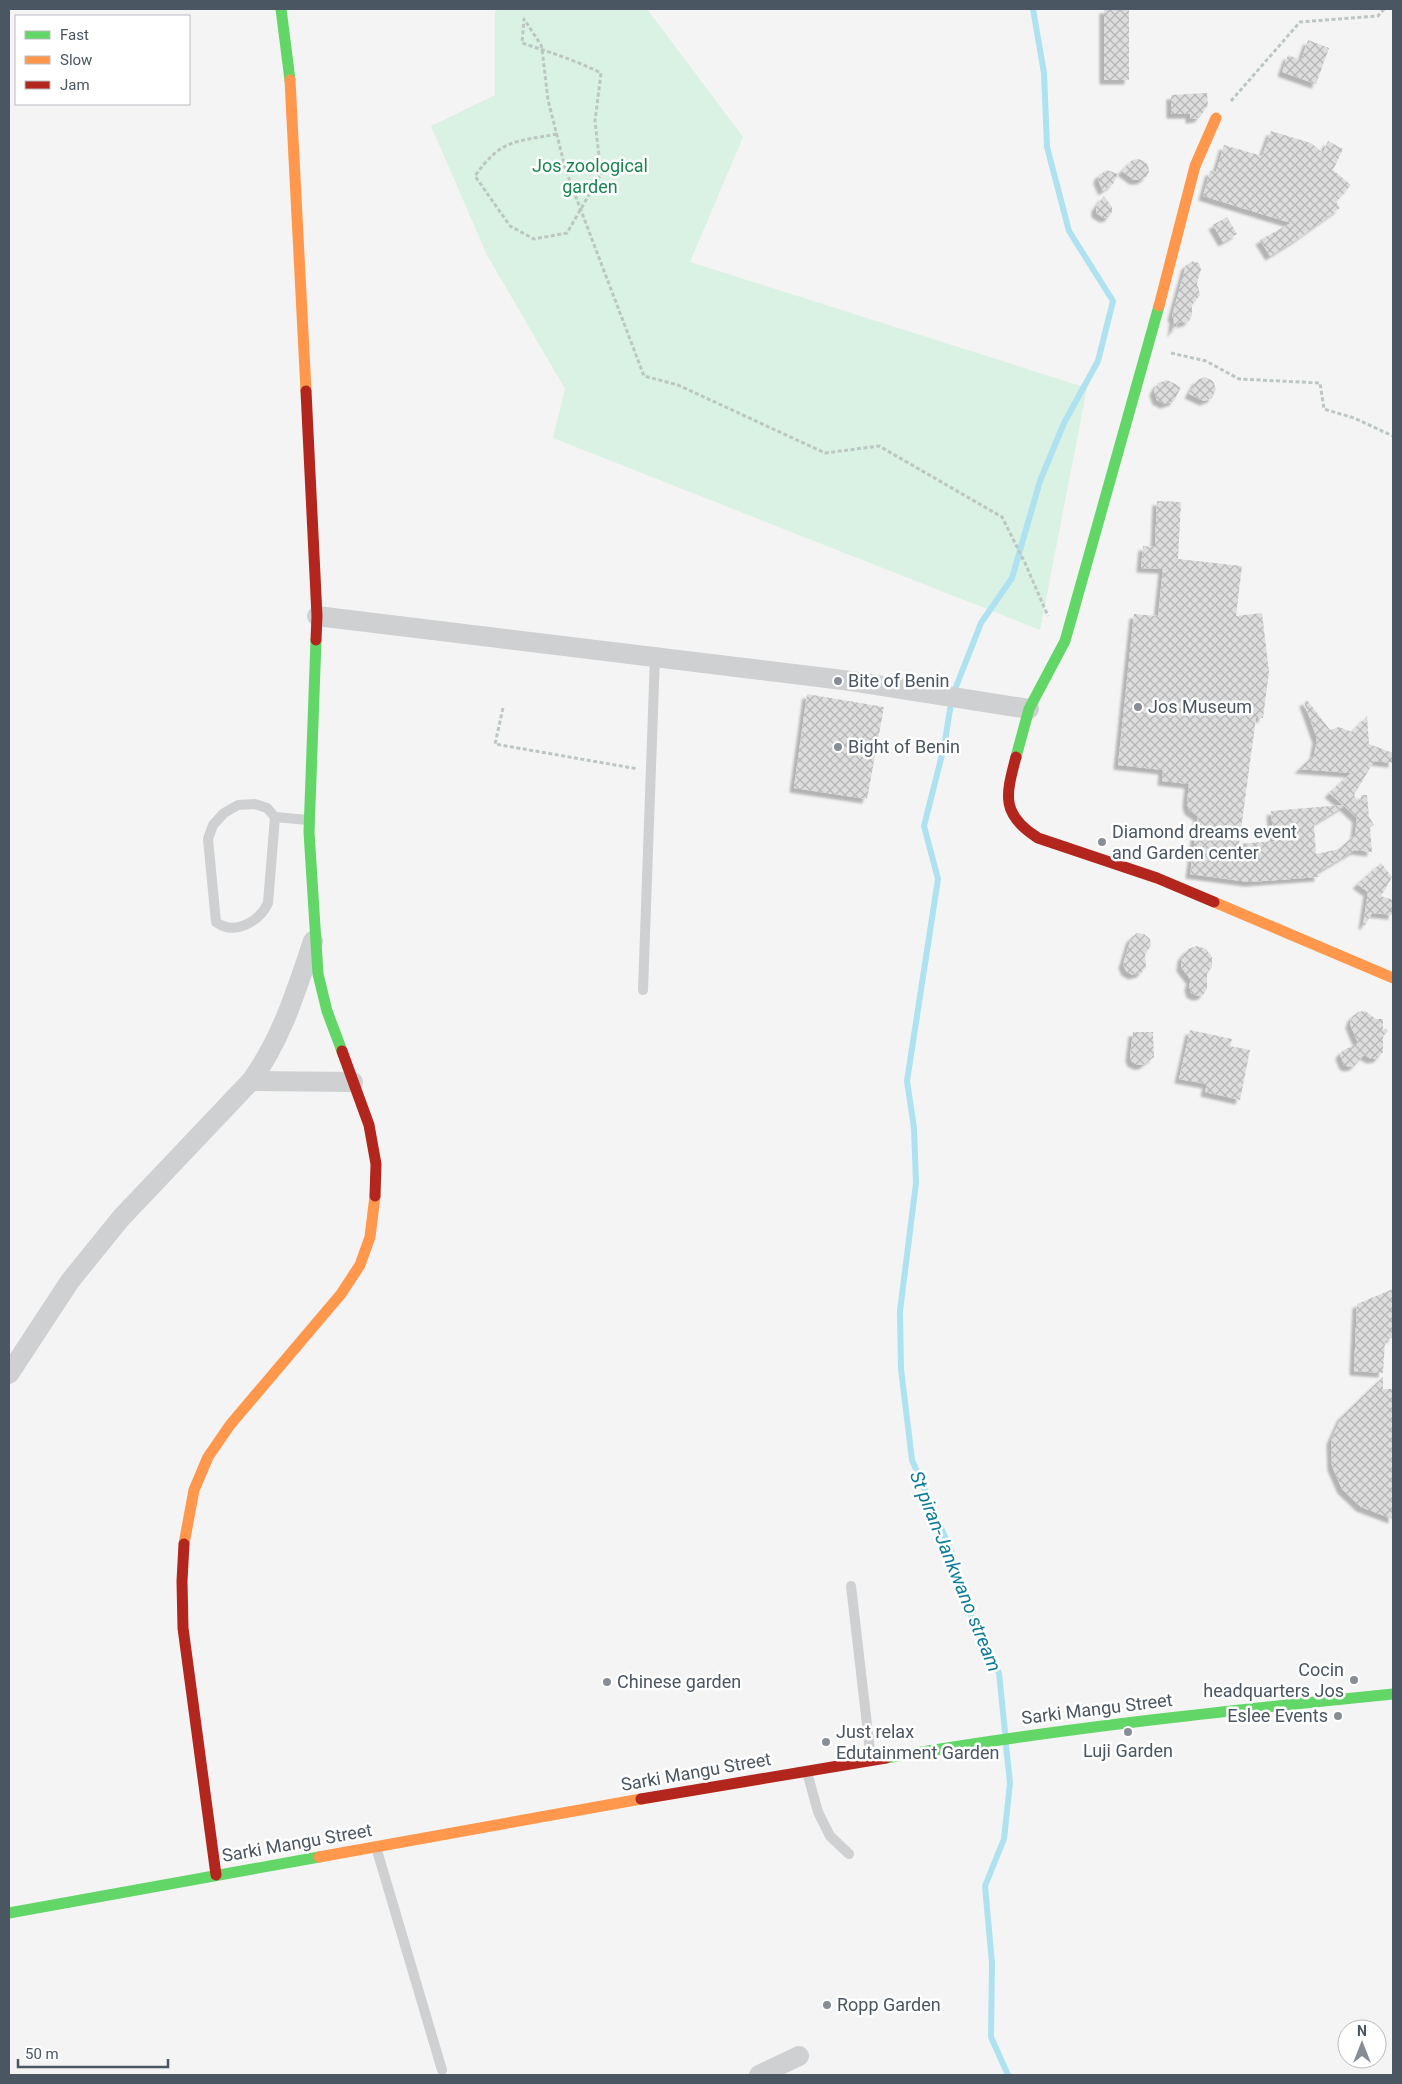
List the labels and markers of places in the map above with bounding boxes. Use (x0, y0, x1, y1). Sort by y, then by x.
place label: Bite of Benin (848, 670, 950, 691)
marker: Bite of Benin (832, 675, 844, 687)
place label: Jos Museum (1148, 696, 1252, 717)
marker: Jos Museum (1132, 701, 1144, 713)
place label: Bight of Benin (848, 736, 960, 757)
marker: Bight of Benin (832, 741, 844, 753)
place label: Diamond dreams event and Garden center (1112, 821, 1297, 863)
marker: Diamond dreams event and Garden center (1096, 836, 1108, 848)
place label: Cocin headquarters Jos (1203, 1659, 1344, 1701)
place label: Chinese garden (617, 1671, 741, 1692)
marker: Cocin headquarters Jos (1348, 1674, 1360, 1686)
marker: Chinese garden (601, 1676, 613, 1688)
place label: Eslee Events (1227, 1705, 1328, 1726)
marker: Eslee Events (1332, 1710, 1344, 1722)
place label: Just relax Edutainment Garden (836, 1721, 999, 1763)
marker: Luji Garden (1122, 1726, 1134, 1738)
marker: Just relax Edutainment Garden (820, 1736, 832, 1748)
place label: Luji Garden (1083, 1740, 1173, 1761)
place label: Ropp Garden (837, 1994, 941, 2015)
marker: Ropp Garden (821, 1999, 833, 2011)

